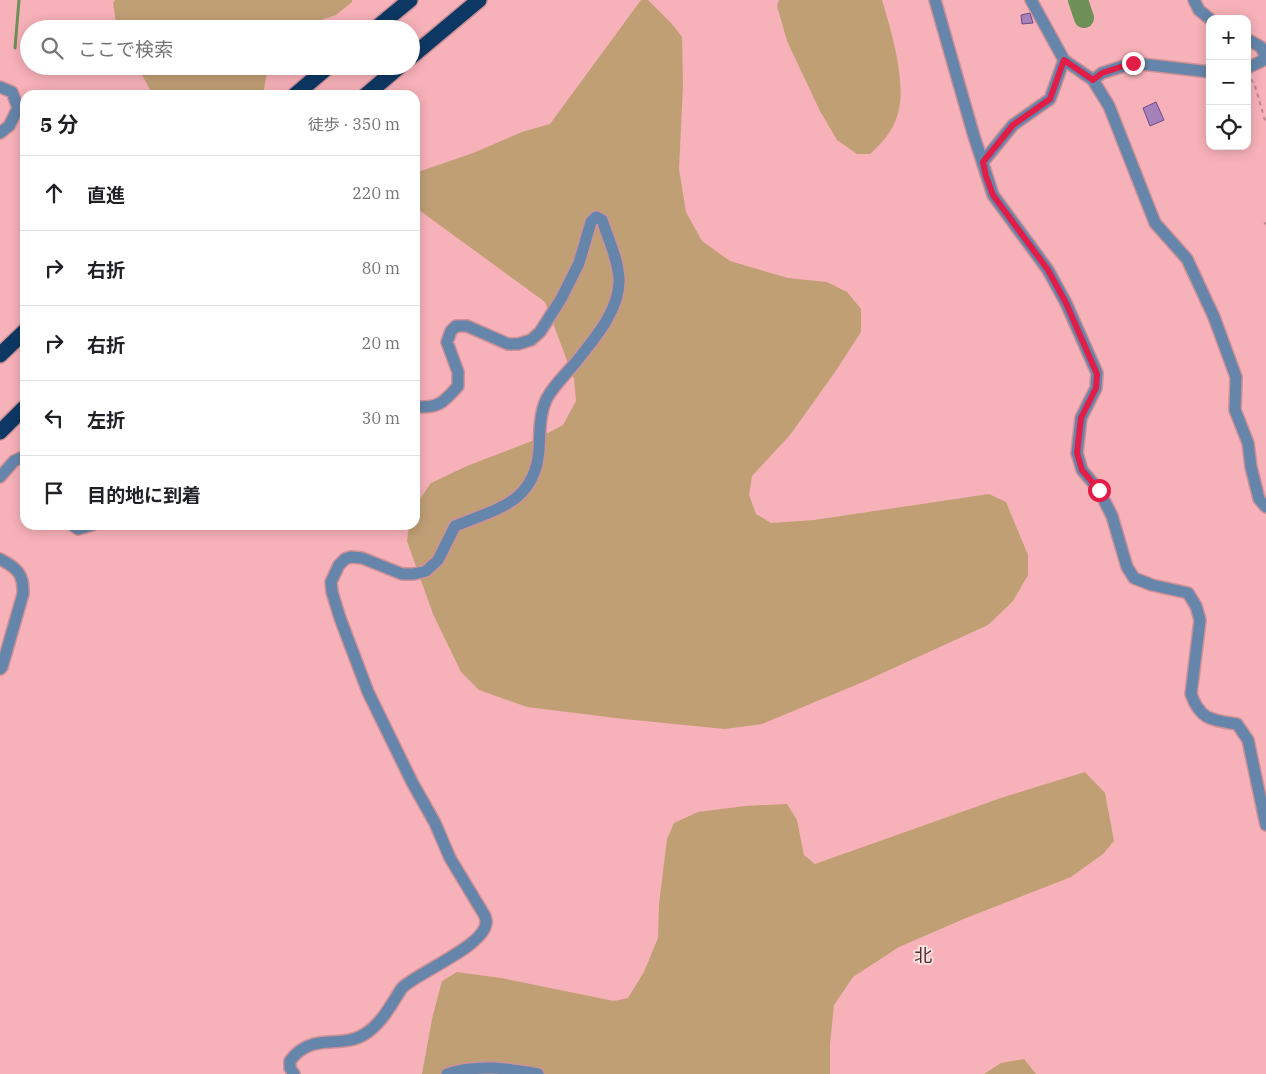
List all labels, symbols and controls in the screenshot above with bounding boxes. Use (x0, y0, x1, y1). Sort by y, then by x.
map controls (1206, 15, 1251, 150)
button: + (1206, 15, 1251, 60)
search box (20, 20, 420, 75)
icon: search (38, 34, 66, 62)
text: ここで検索 (78, 37, 173, 61)
route end (1122, 52, 1145, 75)
button: − (1206, 60, 1251, 105)
button: locate (1206, 105, 1251, 150)
text: 5 分 (40, 110, 78, 138)
text: 徒歩 · 350 m (308, 114, 400, 134)
icon: ahead (40, 179, 68, 207)
text: 直進 (87, 183, 125, 207)
text: 220 m (352, 183, 400, 203)
icon: right (40, 254, 68, 282)
text: 右折 (87, 258, 125, 282)
text: 80 m (362, 258, 400, 278)
icon: right (40, 329, 68, 357)
text: 右折 (87, 333, 125, 357)
text: 20 m (362, 333, 400, 353)
icon: left (40, 404, 68, 432)
text: 左折 (87, 408, 125, 432)
text: 30 m (362, 408, 400, 428)
icon: arrive (40, 479, 68, 507)
route start (1088, 479, 1111, 502)
text: 目的地に到着 (87, 483, 201, 507)
district label: 北 (914, 944, 932, 967)

